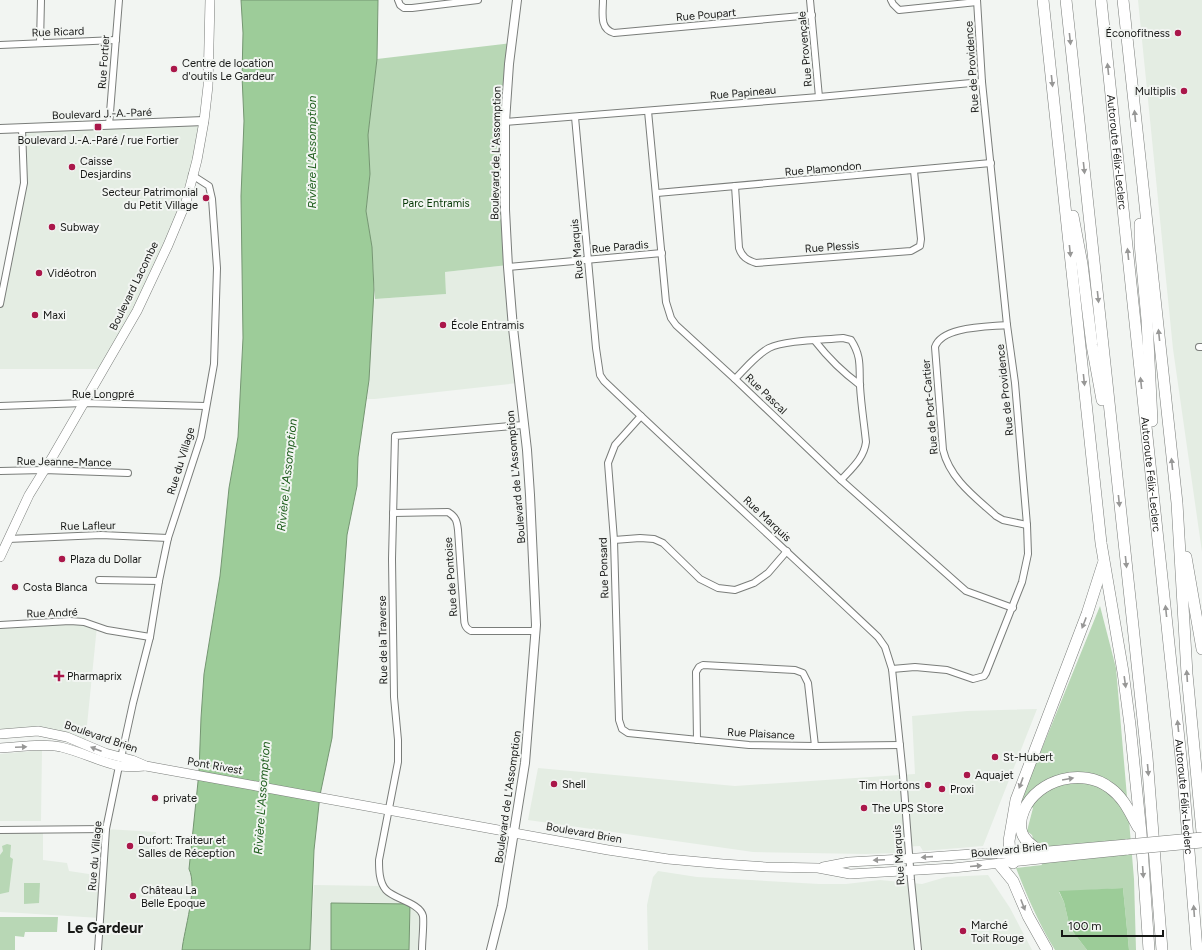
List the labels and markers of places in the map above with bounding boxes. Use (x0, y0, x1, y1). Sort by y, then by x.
place label: Éconofitness (1105, 27, 1170, 40)
marker: Éconofitness (1173, 28, 1183, 38)
place label: Centre de location d'outils Le Gardeur (182, 57, 275, 83)
marker: Centre de location d'outils Le Gardeur (169, 64, 179, 74)
place label: Multiplis (1135, 85, 1176, 98)
marker: Multiplis (1179, 86, 1189, 96)
marker: Boulevard J.-A.-Paré / rue Fortier (93, 122, 103, 132)
place label: Boulevard J.-A.-Paré / rue Fortier (18, 134, 179, 147)
place label: Caisse Desjardins (80, 155, 131, 181)
marker: Caisse Desjardins (67, 162, 77, 172)
place label: Secteur Patrimonial du Petit Village (102, 186, 198, 212)
marker: Secteur Patrimonial du Petit Village (201, 193, 211, 203)
place label: Subway (60, 221, 99, 234)
marker: Subway (47, 222, 57, 232)
place label: Vidéotron (47, 267, 96, 280)
marker: Vidéotron (34, 268, 44, 278)
place label: Maxi (43, 309, 66, 322)
marker: Maxi (30, 310, 40, 320)
place label: École Entramis (451, 319, 524, 332)
marker: École Entramis (438, 320, 448, 330)
place label: Plaza du Dollar (70, 553, 142, 566)
marker: Plaza du Dollar (57, 554, 67, 564)
place label: Costa Blanca (23, 581, 87, 594)
marker: Costa Blanca (10, 582, 20, 592)
place label: Pharmaprix (67, 670, 123, 683)
marker: Pharmaprix (54, 671, 64, 681)
place label: St-Hubert (1003, 751, 1053, 764)
marker: St-Hubert (990, 752, 1000, 762)
place label: Aquajet (975, 769, 1014, 782)
marker: Aquajet (962, 770, 972, 780)
place label: Shell (562, 778, 586, 791)
marker: Shell (549, 779, 559, 789)
place label: Tim Hortons (859, 779, 920, 792)
marker: Tim Hortons (923, 780, 933, 790)
place label: Proxi (950, 783, 974, 796)
marker: Proxi (937, 784, 947, 794)
place label: private (163, 792, 197, 805)
marker: private (150, 793, 160, 803)
place label: The UPS Store (872, 802, 944, 815)
marker: The UPS Store (859, 803, 869, 813)
place label: Dufort: Traiteur et Salles de Réception (138, 834, 235, 860)
marker: Dufort: Traiteur et Salles de Réception (125, 841, 135, 851)
place label: Château La Belle Epoque (141, 884, 205, 910)
marker: Château La Belle Epoque (128, 891, 138, 901)
place label: Marché Toit Rouge (971, 919, 1024, 945)
marker: Marché Toit Rouge (958, 926, 968, 936)

